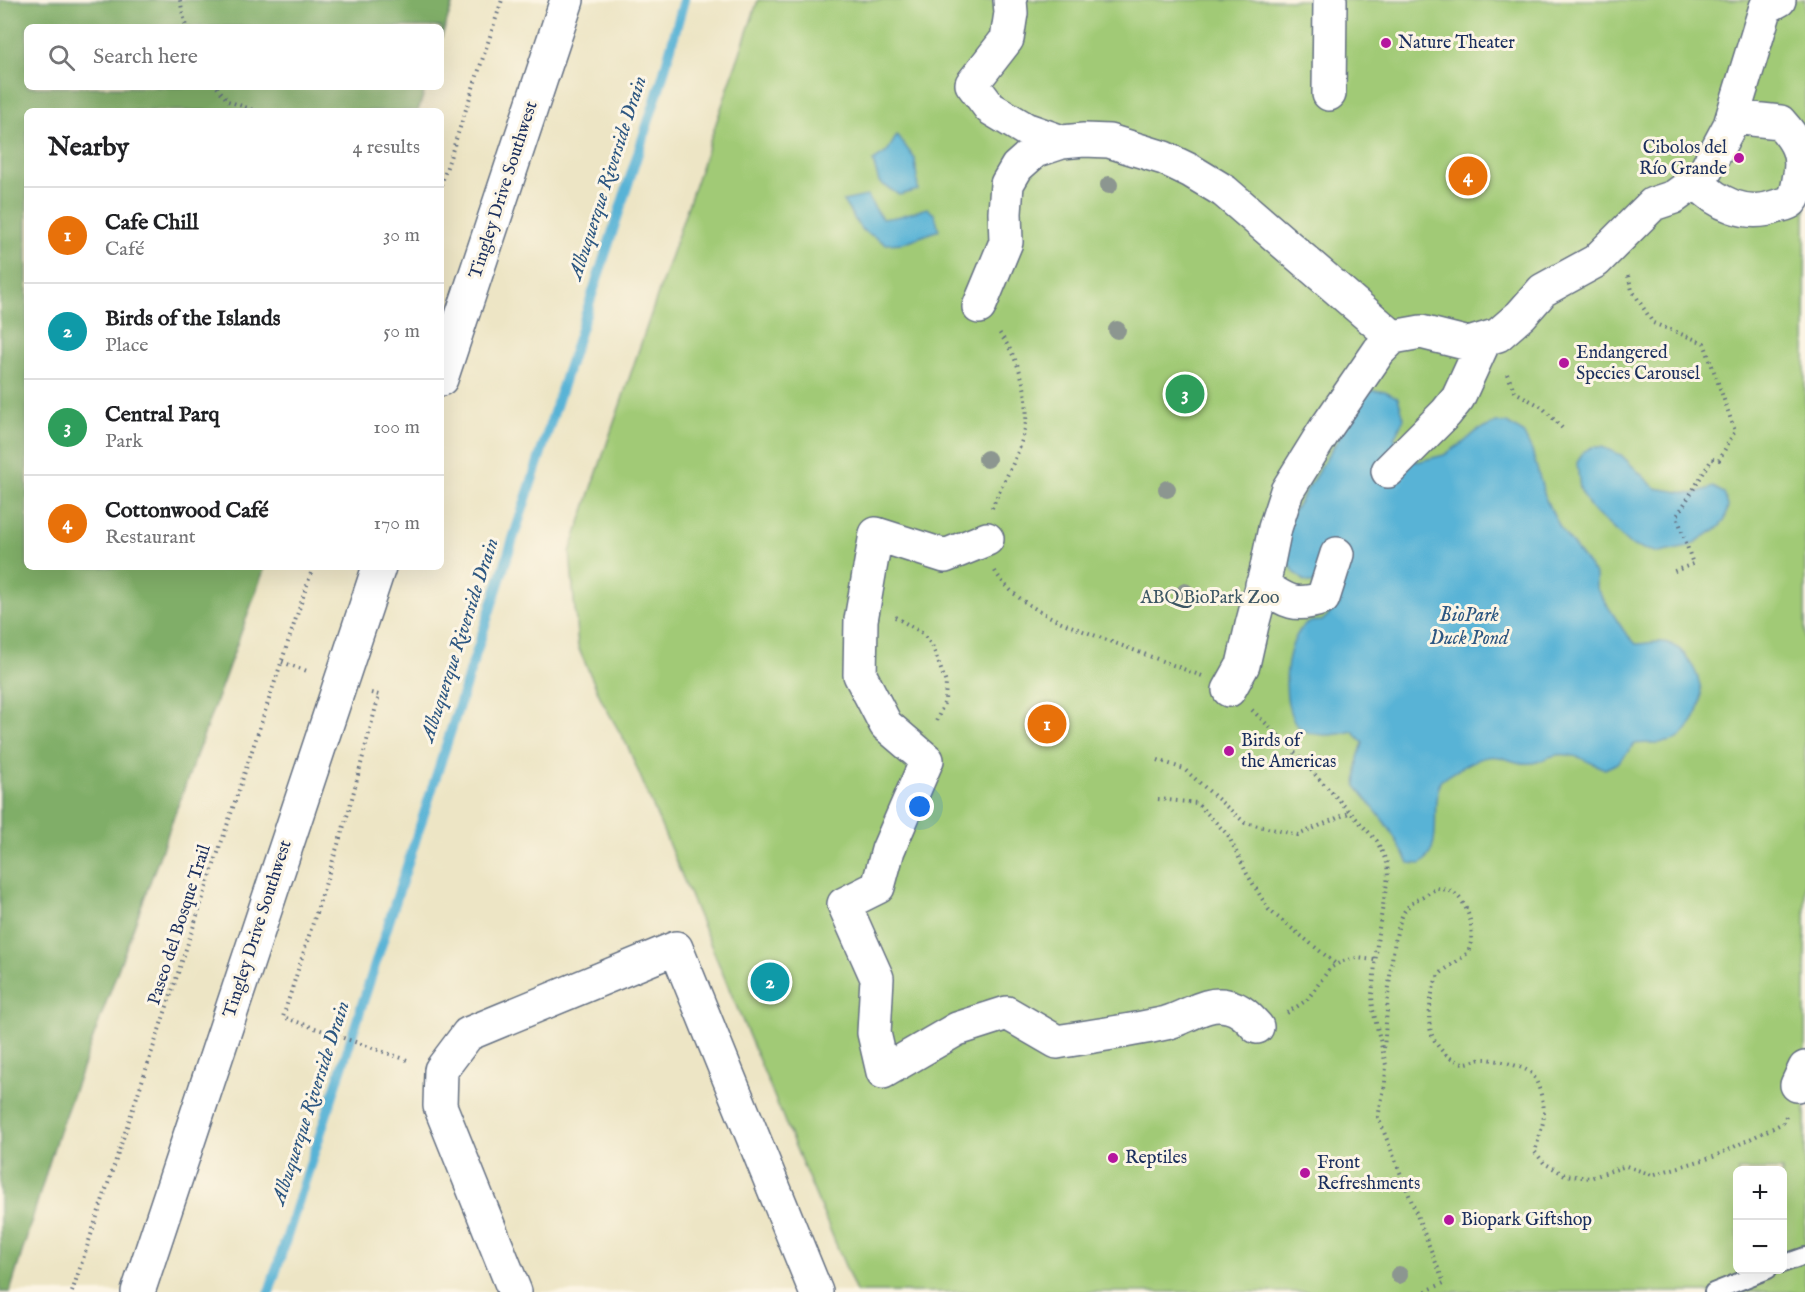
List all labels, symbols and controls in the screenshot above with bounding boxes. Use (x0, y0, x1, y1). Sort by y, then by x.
search box (24, 24, 444, 90)
place label: Nature Theater (1398, 32, 1515, 55)
marker: Nature Theater (1379, 36, 1393, 50)
icon: search (45, 41, 78, 74)
text: Search here (93, 43, 198, 71)
water label: Albuquerque Riverside Drain (563, 73, 653, 285)
street label: Tingley Drive Southwest (464, 98, 544, 282)
text: Nearby (48, 131, 129, 164)
text: 4 results (353, 135, 420, 160)
place label: Cibolos del Río Grande (1639, 137, 1727, 181)
marker: Cibolos del Río Grande (1732, 151, 1746, 165)
pin: 4 (1448, 154, 1488, 198)
text: Cafe Chill (105, 209, 198, 237)
text: 1 (64, 223, 71, 248)
text: 30 m (383, 223, 420, 248)
text: Café (105, 237, 144, 262)
text: Birds of the Islands (105, 305, 280, 333)
text: 2 (63, 319, 72, 344)
text: 50 m (383, 319, 420, 344)
text: Place (105, 333, 148, 358)
place label: Endangered Species Carousel (1576, 342, 1700, 386)
marker: Endangered Species Carousel (1557, 356, 1571, 370)
pin: 3 (1166, 372, 1204, 416)
text: Central Parq (105, 401, 220, 429)
text: 3 (64, 415, 71, 440)
text: 100 m (373, 415, 420, 440)
text: Park (105, 429, 143, 454)
text: Cottonwood Café (105, 497, 269, 525)
text: 4 (63, 511, 72, 536)
text: 170 m (374, 511, 420, 536)
text: Restaurant (105, 525, 196, 550)
water label: Albuquerque Riverside Drain (415, 535, 505, 747)
park label: ABQ BioPark Zoo (1139, 587, 1280, 610)
water label: BioPark Duck Pond (1430, 603, 1510, 651)
pin: 1 (1028, 702, 1066, 746)
place label: Birds of the Americas (1241, 730, 1336, 774)
marker: Birds of the Americas (1222, 744, 1236, 758)
your location (905, 792, 934, 821)
street label: Tingley Drive Southwest (218, 837, 298, 1021)
street label: Paseo del Bosque Trail (143, 842, 217, 1008)
pin: 2 (750, 960, 790, 1004)
water label: Albuquerque Riverside Drain (266, 998, 356, 1210)
place label: Reptiles (1125, 1147, 1187, 1170)
marker: Reptiles (1106, 1151, 1120, 1165)
place label: Front Refreshments (1317, 1152, 1420, 1196)
marker: Front Refreshments (1298, 1166, 1312, 1180)
map controls (1733, 1166, 1787, 1274)
button: + (1733, 1166, 1787, 1220)
place label: Biopark Giftshop (1461, 1209, 1592, 1232)
marker: Biopark Giftshop (1442, 1213, 1456, 1227)
button: − (1733, 1220, 1787, 1274)

